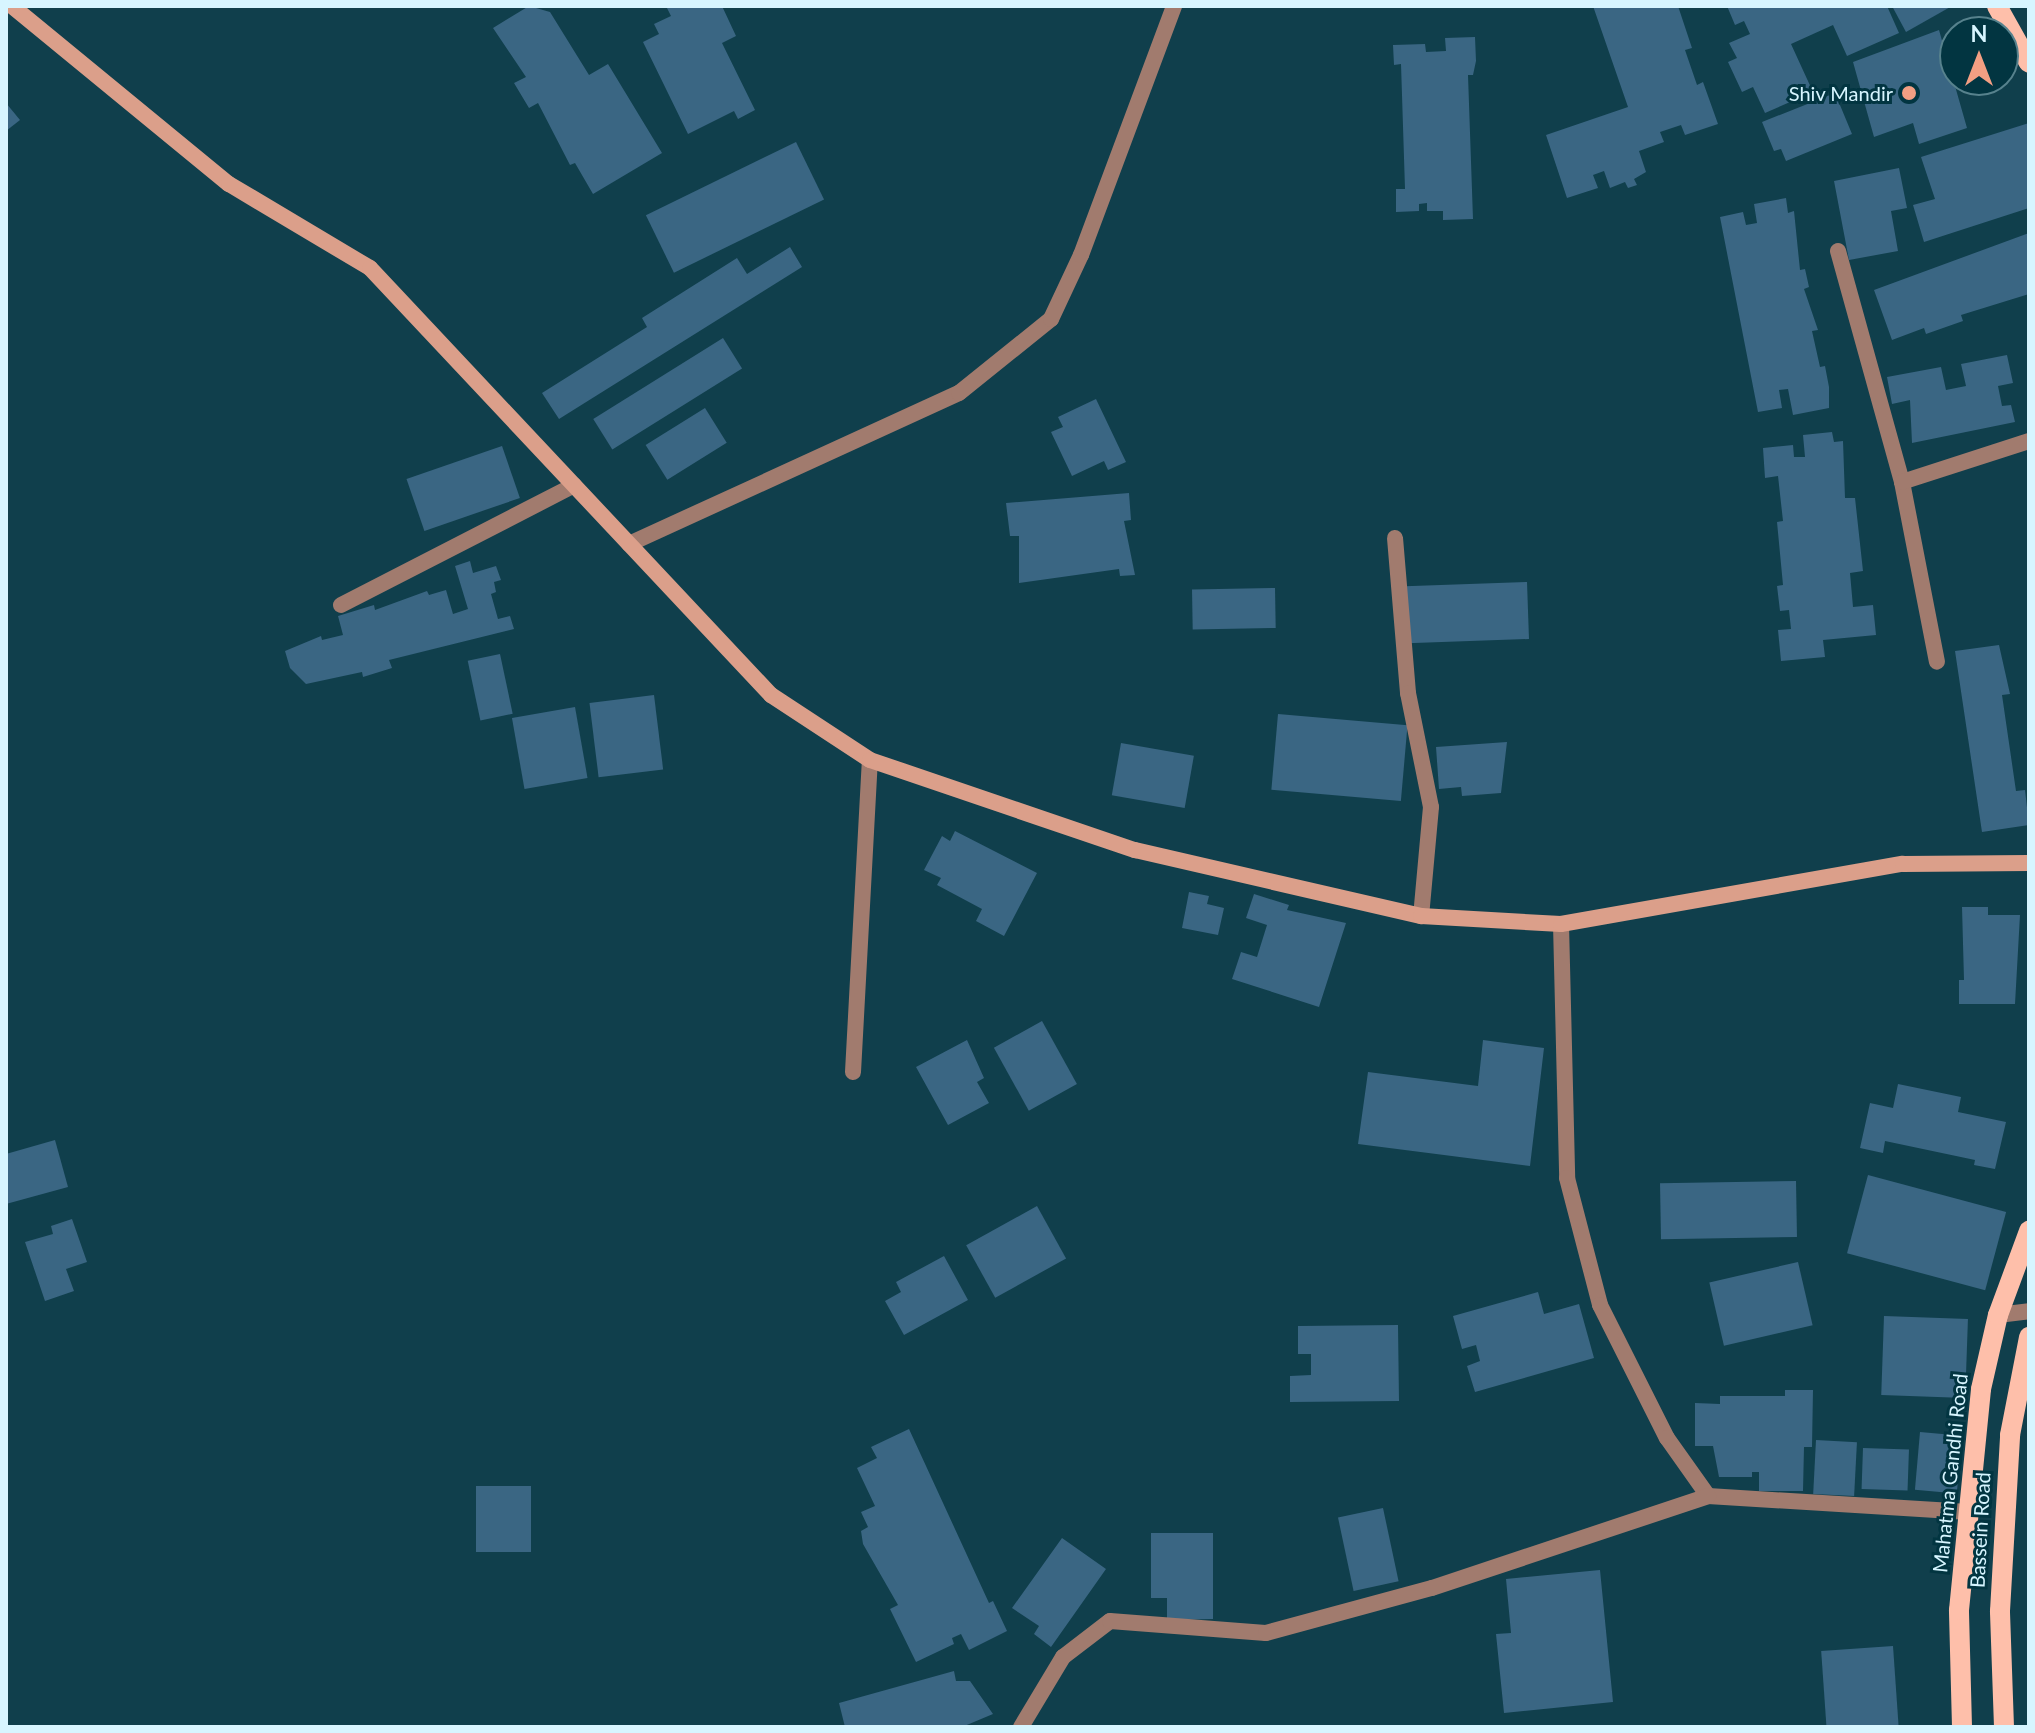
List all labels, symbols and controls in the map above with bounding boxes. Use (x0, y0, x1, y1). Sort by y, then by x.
north arrow (1939, 16, 2019, 96)
text: N (1971, 20, 1987, 47)
place label: Shiv Mandir (1788, 81, 1893, 105)
marker: Shiv Mandir (1900, 84, 1918, 102)
street label: Mahatma Gandhi Road (1928, 1372, 1972, 1574)
street label: Bassein Road (1965, 1471, 1995, 1589)

